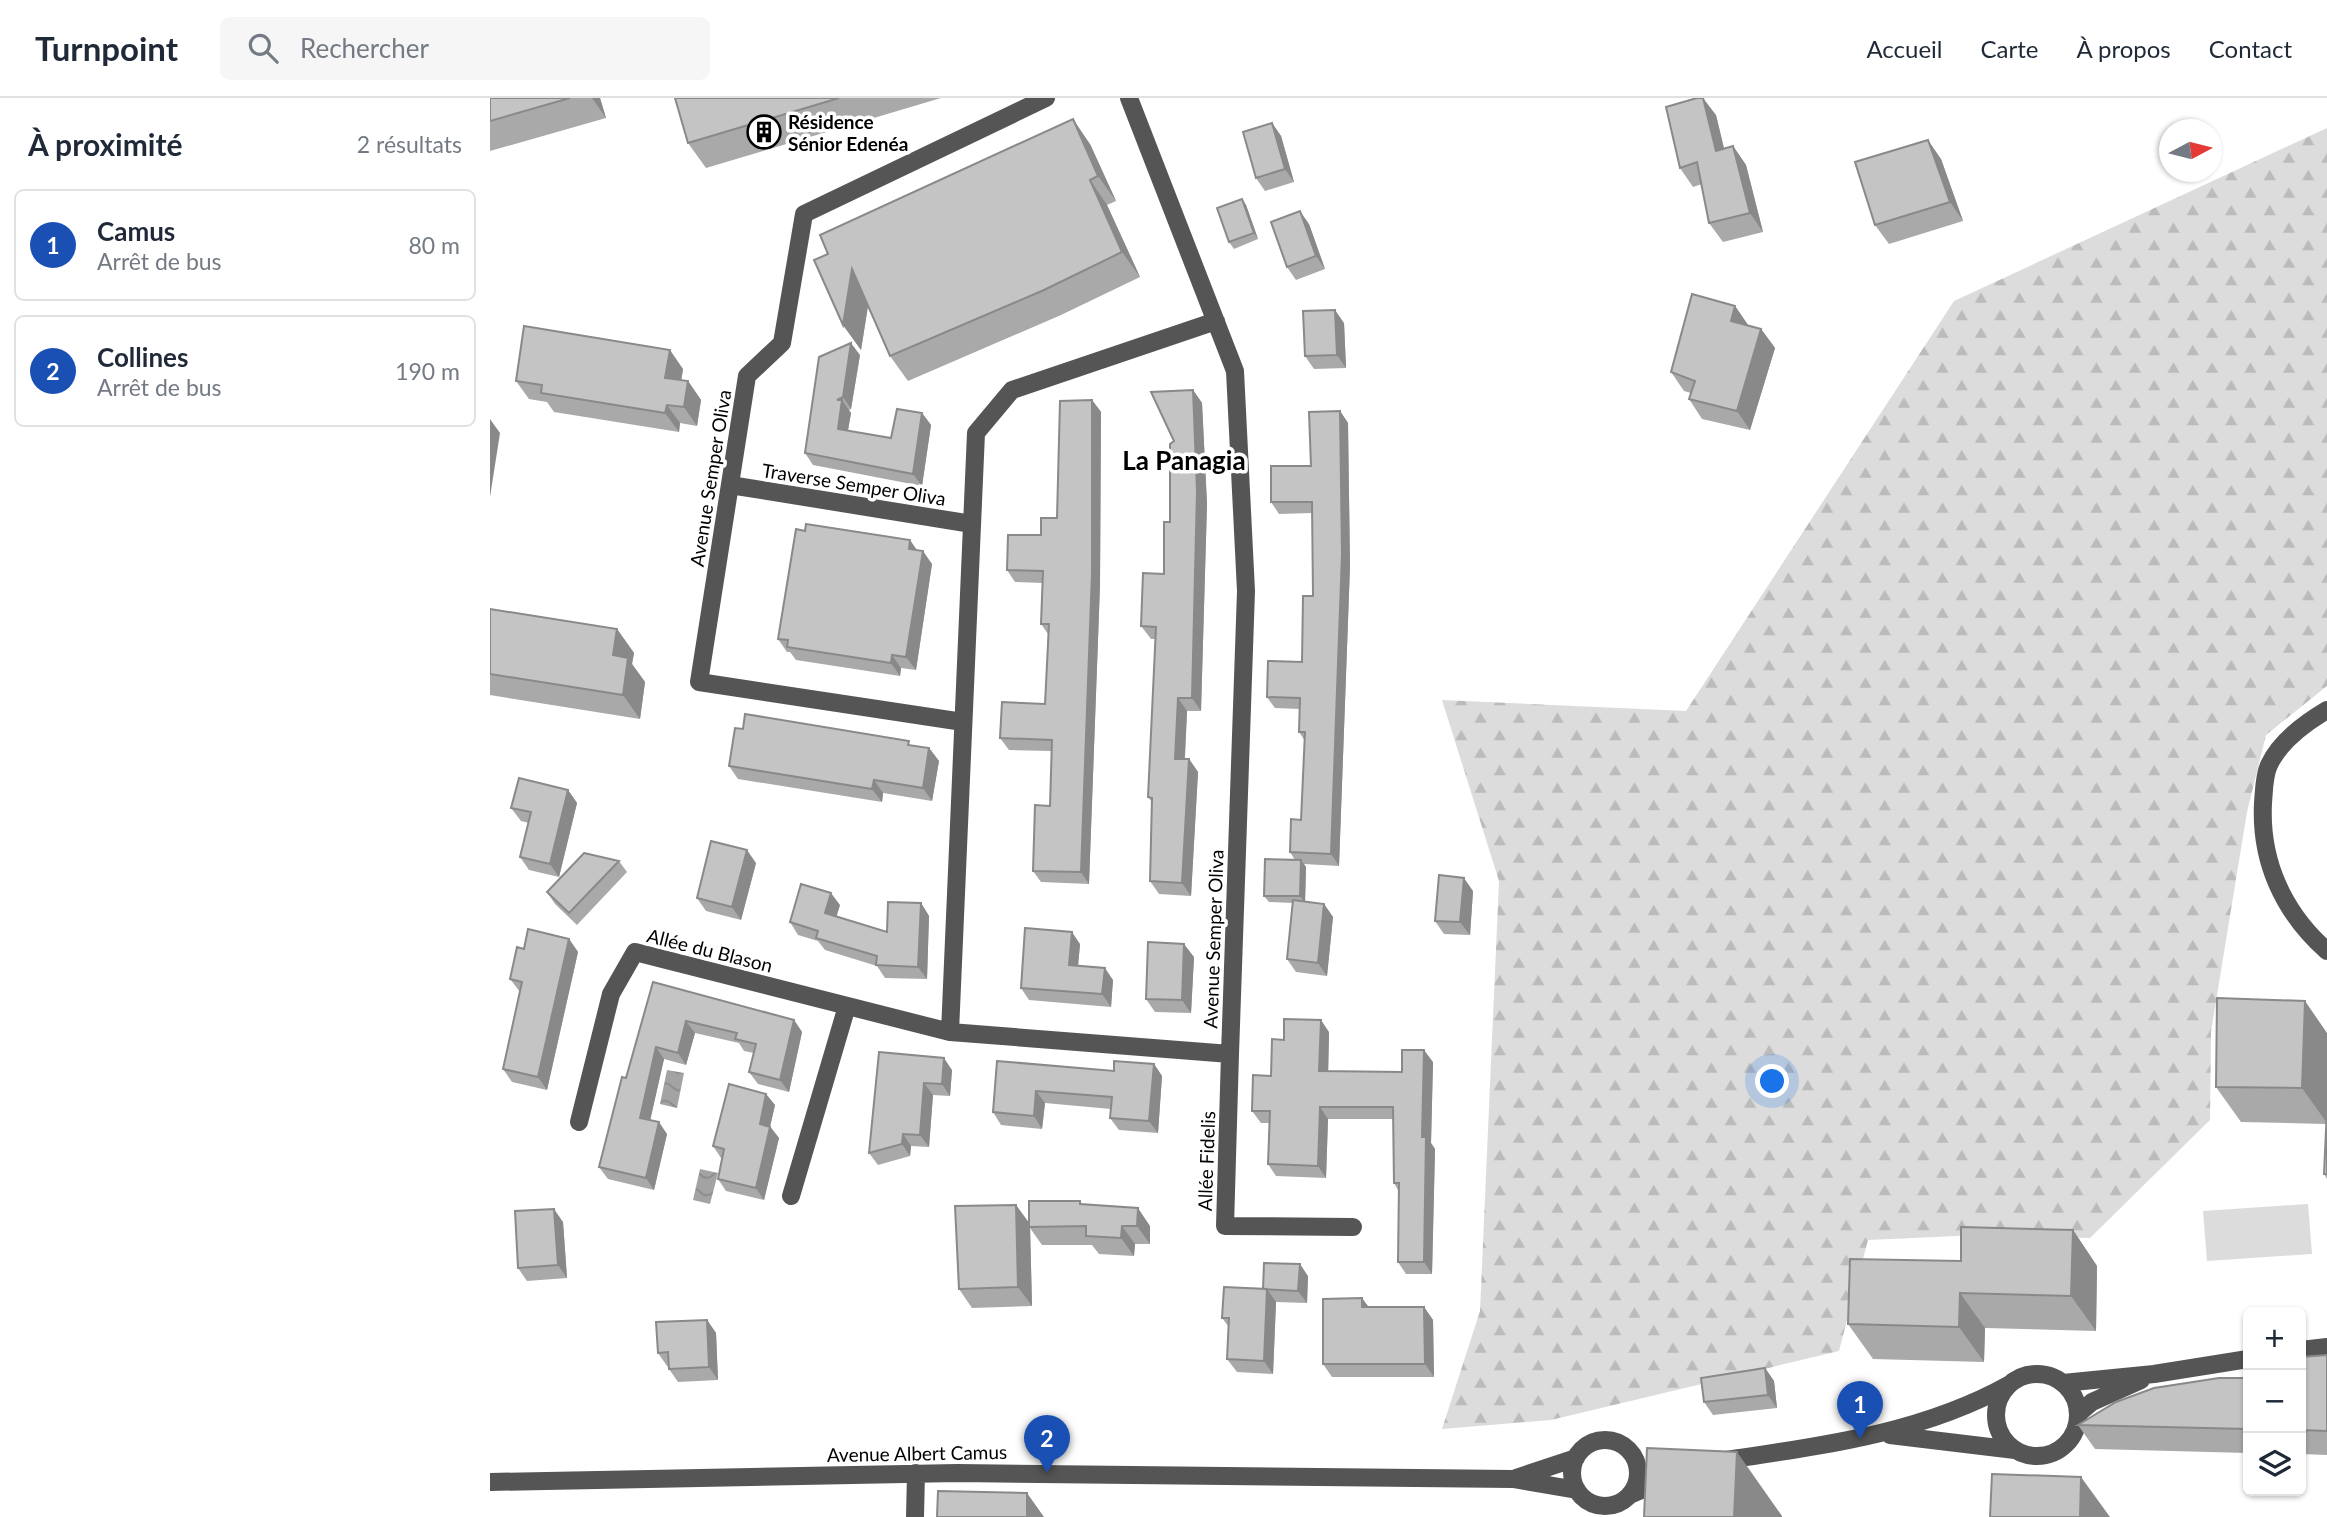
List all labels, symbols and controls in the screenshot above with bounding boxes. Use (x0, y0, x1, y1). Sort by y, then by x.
search box (220, 17, 710, 80)
text: Turnpoint (35, 28, 178, 68)
icon: search (244, 29, 282, 67)
text: Rechercher (300, 32, 429, 64)
text: Accueil (1866, 34, 1942, 63)
text: Carte (1980, 34, 2038, 63)
text: À propos (2076, 34, 2171, 63)
text: Contact (2209, 34, 2292, 63)
place label: Résidence Sénior Edenéa (788, 110, 908, 155)
building icon: Résidence Sénior Edenéa (745, 113, 783, 151)
north arrow (2159, 119, 2222, 182)
text: À proximité (28, 126, 183, 162)
text: 2 résultats (357, 130, 462, 158)
text: Camus (97, 215, 175, 247)
text: 1 (46, 231, 60, 259)
text: 80 m (409, 231, 460, 259)
text: Arrêt de bus (97, 247, 222, 275)
text: Collines (97, 341, 188, 373)
text: 2 (46, 357, 60, 385)
text: 190 m (395, 357, 460, 385)
text: Arrêt de bus (97, 373, 222, 401)
street label: Avenue Semper Oliva (685, 388, 735, 568)
district label: La Panagia (1122, 444, 1246, 476)
street label: Traverse Semper Oliva (760, 458, 948, 510)
street label: Avenue Semper Oliva (1198, 849, 1228, 1029)
street label: Allée du Blason (645, 923, 775, 977)
your location (1755, 1064, 1789, 1098)
street label: Allée Fidelis (1193, 1111, 1219, 1211)
map controls (2243, 1307, 2306, 1496)
button: + (2243, 1307, 2306, 1370)
button: − (2243, 1370, 2306, 1433)
pin: 1 (1837, 1381, 1883, 1439)
pin: 2 (1024, 1415, 1070, 1473)
button: layers (2243, 1433, 2306, 1496)
street label: Avenue Albert Camus (827, 1440, 1007, 1466)

